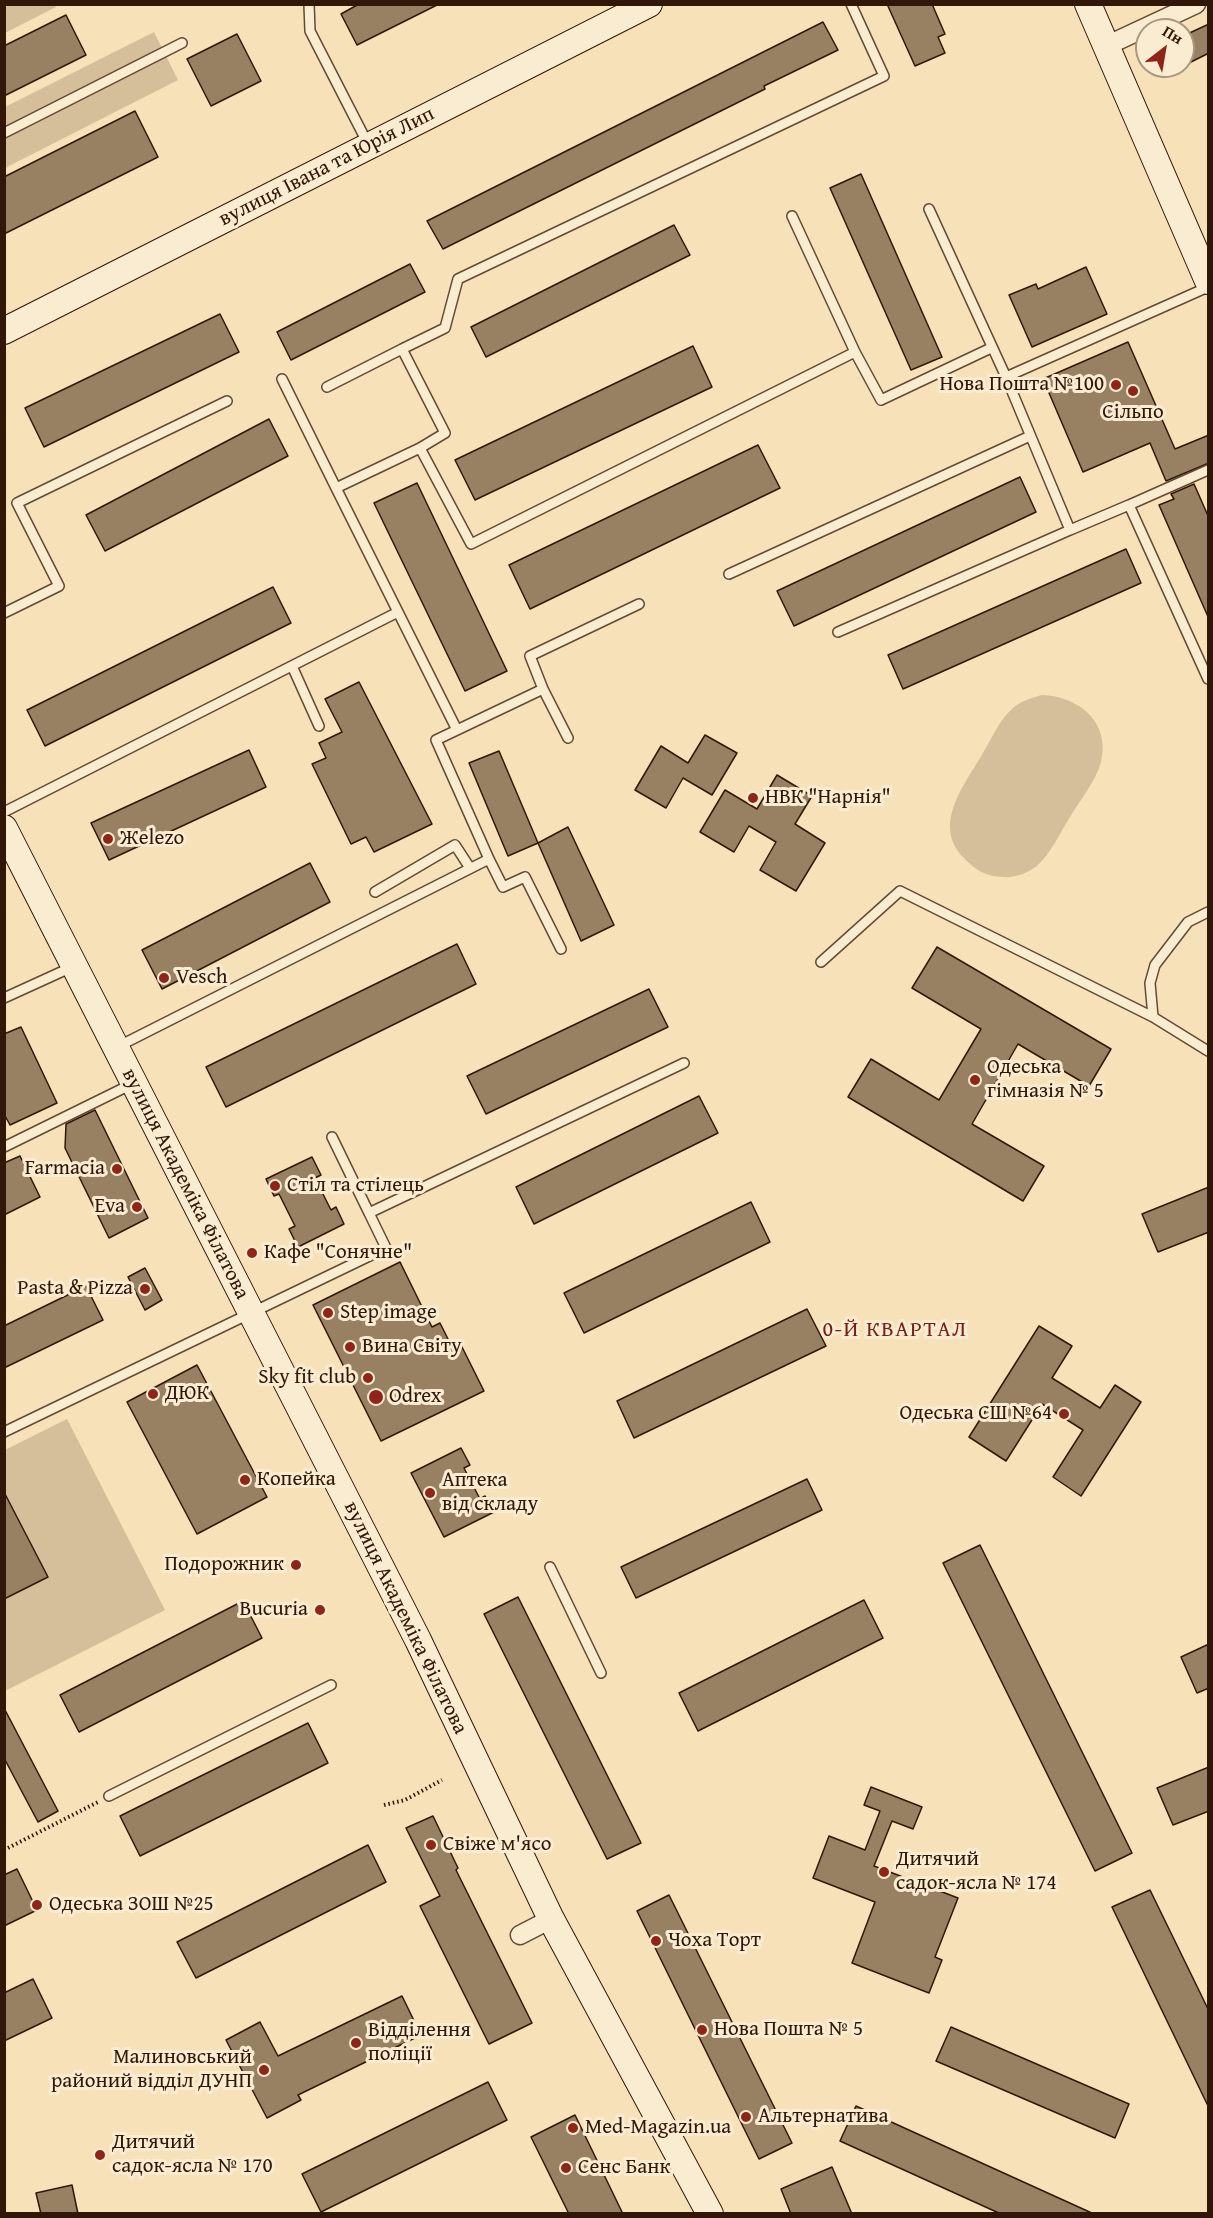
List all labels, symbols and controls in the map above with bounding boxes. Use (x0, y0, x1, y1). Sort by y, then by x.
north arrow (1135, 18, 1195, 78)
text: Пн (1158, 19, 1188, 50)
street label: вулиця Івана та Юрія Лип (215, 102, 439, 232)
place label: Нова Пошта №100 (939, 372, 1104, 398)
marker: Нова Пошта №100 (1109, 378, 1123, 392)
marker: Сільпо (1126, 384, 1140, 398)
place label: Сільпо (1102, 400, 1164, 426)
place label: НВК "Нарнія" (765, 785, 891, 811)
marker: НВК "Нарнія" (746, 791, 760, 805)
place label: Жelezo (120, 826, 184, 852)
marker: Жelezo (101, 832, 115, 846)
place label: Vesch (176, 965, 227, 991)
marker: Vesch (157, 971, 171, 985)
place label: Одеська гімназія № 5 (987, 1055, 1104, 1105)
street label: вулиця Академіка Філатова (116, 1064, 254, 1304)
marker: Одеська гімназія № 5 (968, 1073, 982, 1087)
place label: Farmacia (25, 1156, 105, 1182)
marker: Farmacia (110, 1162, 124, 1176)
place label: Стіл та стілець (287, 1173, 424, 1199)
marker: Стіл та стілець (268, 1179, 282, 1193)
place label: Eva (94, 1194, 125, 1220)
marker: Eva (130, 1200, 144, 1214)
place label: Кафе "Сонячне" (264, 1240, 412, 1266)
marker: Кафе "Сонячне" (245, 1246, 259, 1260)
place label: Pasta & Pizza (17, 1276, 133, 1302)
marker: Pasta & Pizza (138, 1282, 152, 1296)
place label: Step image (340, 1300, 437, 1326)
marker: Step image (321, 1306, 335, 1320)
district label: 0-Й КВАРТАЛ (822, 1317, 968, 1343)
place label: Вина Світу (362, 1334, 462, 1360)
marker: Вина Світу (343, 1340, 357, 1354)
place label: Sky fit club (258, 1365, 356, 1391)
marker: Sky fit club (361, 1371, 375, 1385)
place label: ДЮК (165, 1381, 209, 1407)
place label: Odrex (389, 1384, 442, 1410)
marker: ДЮК (146, 1387, 160, 1401)
marker: Odrex (367, 1388, 385, 1406)
place label: Одеська СШ №64 (899, 1401, 1052, 1427)
marker: Одеська СШ №64 (1057, 1407, 1071, 1421)
place label: Копейка (257, 1467, 336, 1493)
place label: Аптека від складу (442, 1468, 538, 1518)
marker: Копейка (238, 1473, 252, 1487)
marker: Аптека від складу (423, 1486, 437, 1500)
street label: вулиця Академіка Філатова (338, 1497, 472, 1739)
place label: Подорожник (165, 1552, 284, 1578)
marker: Подорожник (289, 1558, 303, 1572)
place label: Bucuria (240, 1597, 308, 1623)
marker: Bucuria (313, 1603, 327, 1617)
place label: Свіже м'ясо (443, 1832, 551, 1858)
marker: Свіже м'ясо (424, 1838, 438, 1852)
place label: Дитячий садок-ясла № 174 (896, 1847, 1057, 1897)
marker: Дитячий садок-ясла № 174 (877, 1865, 891, 1879)
place label: Одеська ЗОШ №25 (49, 1892, 214, 1918)
marker: Одеська ЗОШ №25 (30, 1898, 44, 1912)
place label: Чоха Торт (668, 1928, 761, 1954)
marker: Чоха Торт (649, 1934, 663, 1948)
place label: Нова Пошта № 5 (714, 2017, 863, 2043)
place label: Відділення поліції (368, 2018, 471, 2068)
marker: Нова Пошта № 5 (695, 2023, 709, 2037)
marker: Відділення поліції (349, 2036, 363, 2050)
place label: Малиновський районий відділ ДУНП (51, 2045, 252, 2095)
marker: Малиновський районий відділ ДУНП (257, 2063, 271, 2077)
place label: Альтернатива (758, 2104, 889, 2130)
marker: Альтернатива (739, 2110, 753, 2124)
place label: Med-Magazin.ua (585, 2115, 731, 2141)
marker: Med-Magazin.ua (566, 2121, 580, 2135)
place label: Дитячий садок-ясла № 170 (112, 2130, 273, 2180)
marker: Дитячий садок-ясла № 170 (93, 2148, 107, 2162)
place label: Сенс Банк (578, 2155, 670, 2181)
marker: Сенс Банк (559, 2161, 573, 2175)

